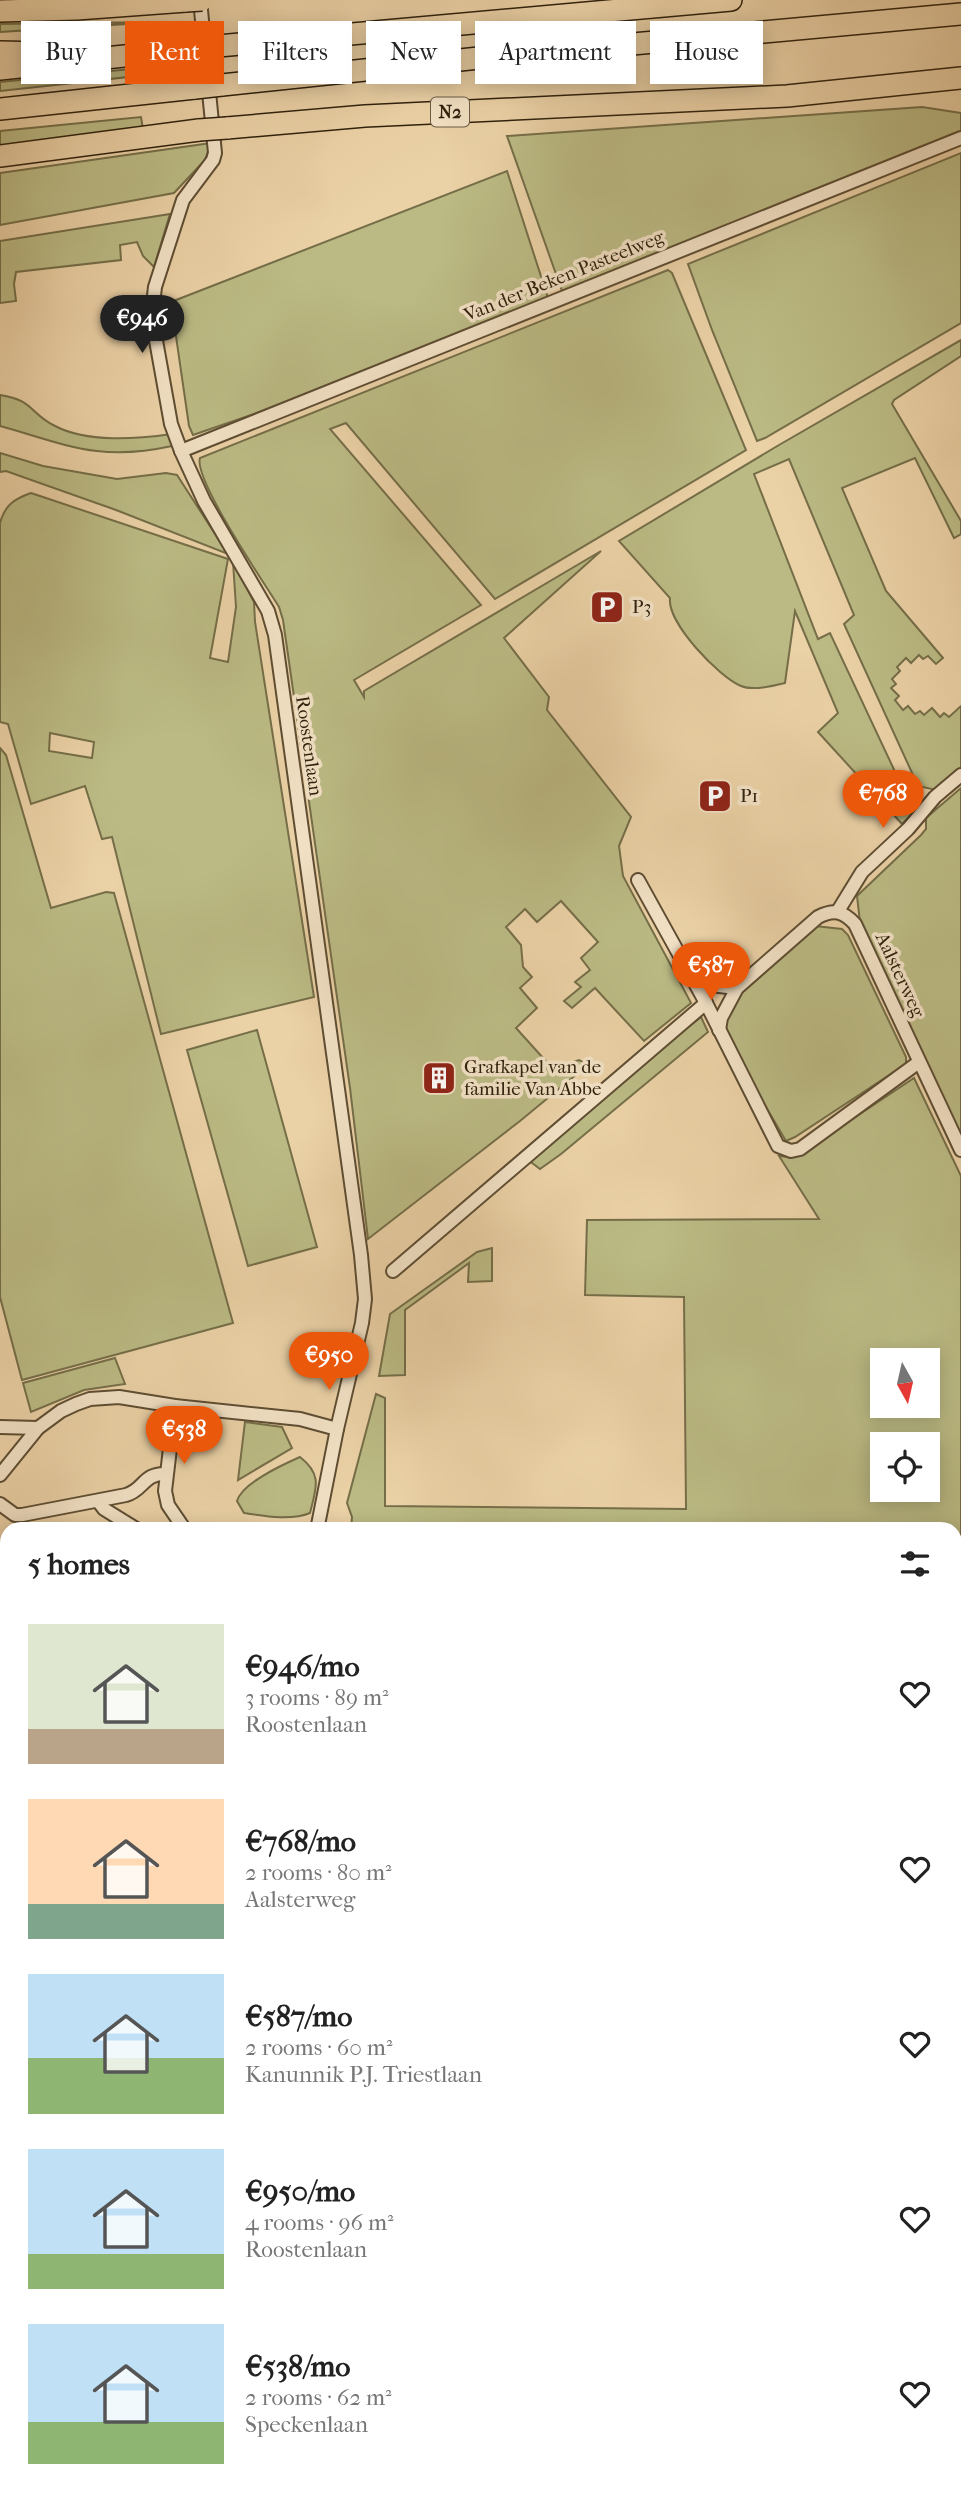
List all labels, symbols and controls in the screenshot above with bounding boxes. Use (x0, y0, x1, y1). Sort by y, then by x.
chip: Buy (21, 21, 111, 84)
chip: Rent (125, 21, 224, 84)
chip: Filters (238, 21, 352, 84)
chip: New (366, 21, 461, 84)
chip: Apartment (475, 21, 636, 84)
chip: House (650, 21, 763, 84)
road number: N2 (431, 98, 469, 127)
street label: Van der Beken Pasteelweg (460, 225, 668, 327)
pin: €946 (101, 296, 183, 355)
text: €946 (116, 304, 168, 331)
parking icon: P3 (588, 588, 626, 626)
place label: P3 (632, 596, 651, 618)
street label: Roostenlaan (291, 695, 327, 797)
pin: €768 (842, 770, 924, 830)
parking icon: P1 (696, 777, 734, 815)
text: €768 (859, 779, 907, 806)
place label: P1 (740, 785, 758, 807)
street label: Aalsterweg (870, 928, 930, 1022)
pin: €587 (670, 942, 752, 1002)
text: €587 (688, 951, 734, 978)
place label: Grafkapel van de familie Van Abbe (464, 1056, 601, 1100)
building icon: Grafkapel van de familie Van Abbe (420, 1059, 458, 1097)
pin: €950 (288, 1332, 370, 1392)
text: €950 (305, 1341, 353, 1368)
north arrow (870, 1348, 940, 1418)
map controls (870, 1348, 940, 1502)
pin: €538 (143, 1406, 225, 1466)
text: €538 (162, 1415, 206, 1442)
button: locate (870, 1432, 940, 1502)
icon: filters (896, 1545, 934, 1583)
text: 5 homes (28, 1547, 130, 1582)
text: €946/mo (245, 1649, 360, 1684)
icon: home (84, 1652, 168, 1736)
icon: heart (896, 1675, 934, 1713)
text: 3 rooms · 89 m² (245, 1684, 389, 1711)
text: Roostenlaan (245, 1711, 367, 1738)
text: €768/mo (245, 1824, 356, 1859)
icon: home (84, 1827, 168, 1911)
icon: heart (896, 1850, 934, 1888)
text: 2 rooms · 80 m² (245, 1859, 392, 1886)
text: Aalsterweg (245, 1886, 355, 1913)
text: €587/mo (245, 1999, 352, 2034)
icon: home (84, 2002, 168, 2086)
icon: heart (896, 2025, 934, 2063)
text: 2 rooms · 60 m² (245, 2034, 392, 2061)
text: Kanunnik P.J. Triestlaan (245, 2061, 482, 2088)
text: €950/mo (245, 2174, 355, 2209)
icon: home (84, 2177, 168, 2261)
icon: heart (896, 2200, 934, 2238)
text: 4 rooms · 96 m² (245, 2209, 394, 2236)
text: Roostenlaan (245, 2236, 367, 2263)
text: €538/mo (245, 2349, 351, 2384)
icon: home (84, 2352, 168, 2436)
icon: heart (896, 2375, 934, 2413)
text: 2 rooms · 62 m² (245, 2384, 392, 2411)
text: Speckenlaan (245, 2411, 368, 2438)

